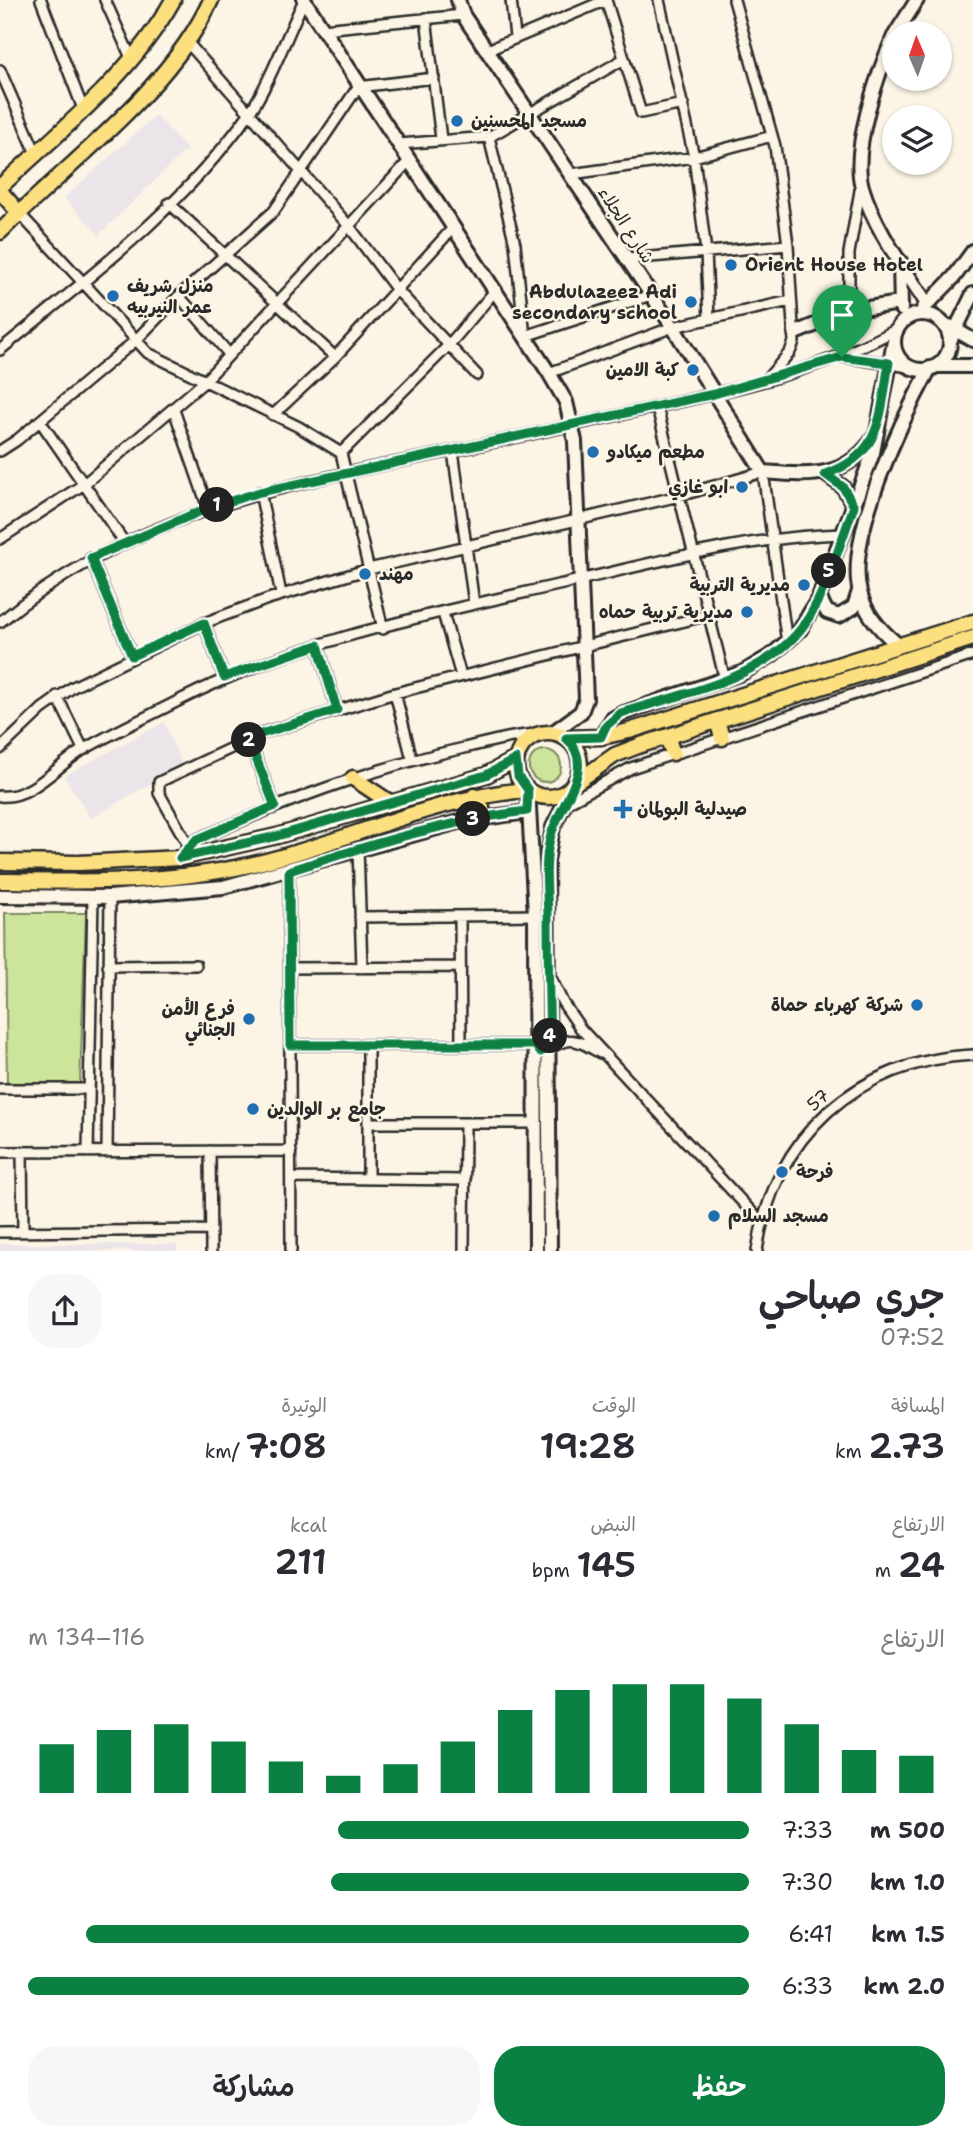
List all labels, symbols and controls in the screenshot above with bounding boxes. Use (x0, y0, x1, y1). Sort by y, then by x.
north arrow (882, 21, 952, 91)
map controls (882, 21, 952, 175)
button: layers (882, 105, 952, 175)
place label: مسجد المحسنين (471, 109, 587, 133)
marker: مسجد المحسنين (449, 113, 465, 129)
street label: شارع الجلاء (592, 182, 660, 268)
place label: Orient House Hotel (745, 253, 923, 277)
marker: Orient House Hotel (723, 257, 739, 273)
place label: منزل شريف عمر النيربيه (127, 274, 214, 319)
place label: Abdulazeez Adi secondary school (512, 280, 677, 325)
pin (812, 285, 872, 357)
marker: منزل شريف عمر النيربيه (105, 288, 121, 304)
marker: Abdulazeez Adi secondary school (683, 294, 699, 310)
icon: arrive (823, 296, 861, 334)
place label: كبة الامين (606, 358, 679, 382)
marker: كبة الامين (685, 362, 701, 378)
place label: مطعم ميكادو (605, 440, 705, 466)
marker: مطعم ميكادو (585, 444, 601, 460)
place label: ابو غازي (668, 475, 728, 501)
marker: ابو غازي (734, 479, 750, 495)
pin: 1 (200, 488, 234, 522)
text: 1 (212, 492, 221, 517)
pin: 5 (812, 554, 846, 588)
text: 5 (823, 558, 834, 583)
place label: مهند (379, 562, 414, 586)
marker: مهند (357, 566, 373, 582)
place label: مديرية التربية (689, 573, 790, 597)
marker: مديرية التربية (796, 577, 812, 593)
place label: مديرية تربية حماه (599, 600, 733, 624)
marker: مديرية تربية حماه (739, 604, 755, 620)
pin: 2 (232, 722, 266, 758)
text: 2 (242, 727, 255, 752)
place label: صيدلية البولمان (637, 797, 747, 821)
marker: صيدلية البولمان (615, 801, 631, 817)
pin: 3 (456, 802, 490, 836)
text: 3 (466, 806, 479, 831)
place label: شركة كهرباء حماة (771, 993, 903, 1017)
place label: فرع الأمن الجنائي (161, 997, 235, 1046)
marker: شركة كهرباء حماة (909, 997, 925, 1013)
marker: فرع الأمن الجنائي (241, 1011, 257, 1027)
pin: 4 (532, 1018, 568, 1054)
text: 4 (543, 1023, 556, 1048)
street label: 57 (802, 1084, 834, 1116)
place label: جامع بر الوالدين (267, 1097, 386, 1122)
marker: جامع بر الوالدين (245, 1101, 261, 1117)
place label: فرحة (796, 1160, 834, 1184)
marker: فرحة (774, 1164, 790, 1180)
place label: مسجد السلام (728, 1204, 829, 1230)
marker: مسجد السلام (706, 1208, 722, 1224)
text: جري صباحي (758, 1270, 945, 1321)
button: share (28, 1274, 102, 1348)
text: 07:52 (880, 1322, 945, 1352)
text: الوتيرة (281, 1393, 327, 1418)
text: الوقت (592, 1393, 636, 1418)
text: المسافة (891, 1393, 945, 1418)
text: 7:08 (245, 1422, 327, 1469)
text: 19:28 (539, 1422, 636, 1469)
text: 2.73 (868, 1422, 945, 1469)
text: /km (205, 1439, 245, 1464)
text: km (835, 1439, 868, 1464)
text: النبض (591, 1512, 636, 1537)
text: الارتفاع (892, 1512, 945, 1537)
text: kcal (290, 1513, 327, 1538)
text: 211 (274, 1538, 327, 1585)
text: 145 (576, 1541, 636, 1588)
text: 24 (898, 1541, 945, 1588)
text: bpm (532, 1558, 576, 1583)
text: m (875, 1558, 898, 1583)
text: 116–134 m (28, 1622, 145, 1652)
text: الارتفاع (881, 1624, 945, 1654)
text: 7:33 (782, 1815, 833, 1845)
text: 500 m (870, 1815, 945, 1845)
text: 7:30 (781, 1867, 833, 1897)
text: 1.0 km (870, 1867, 945, 1897)
text: 6:41 (788, 1919, 833, 1949)
text: 1.5 km (871, 1919, 945, 1949)
text: 6:33 (782, 1971, 833, 2001)
text: 2.0 km (863, 1971, 945, 2001)
button: مشاركة (28, 2046, 480, 2126)
button: حفظ (494, 2046, 945, 2126)

